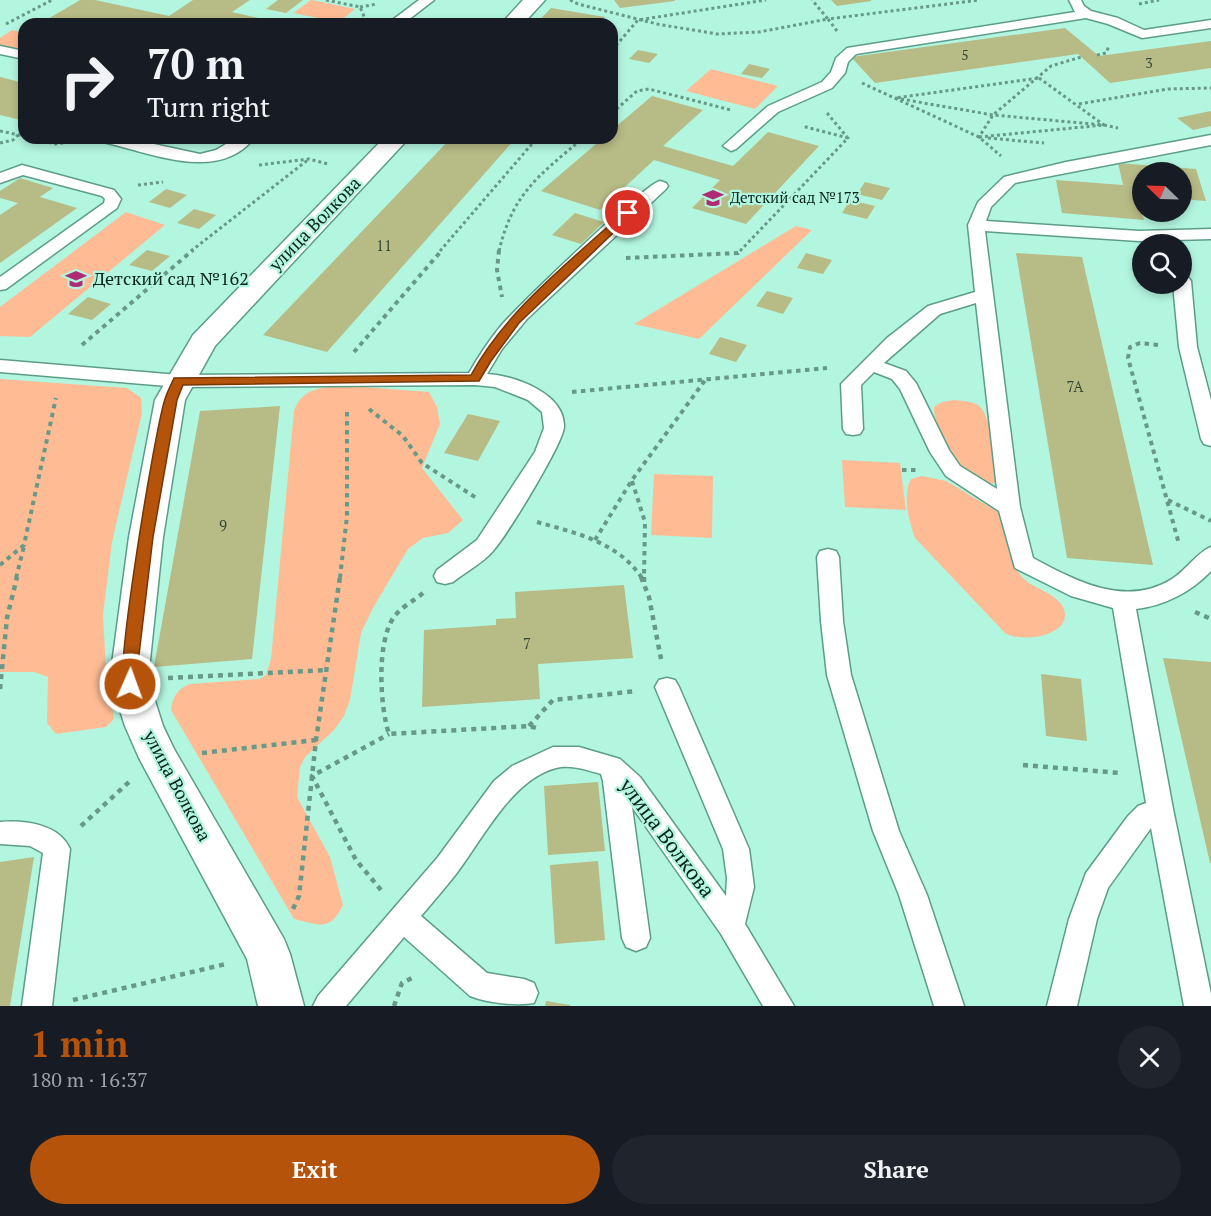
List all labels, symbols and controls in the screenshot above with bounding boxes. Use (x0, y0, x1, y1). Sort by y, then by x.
text: 70 m (147, 35, 245, 91)
icon: right (48, 42, 126, 120)
house number: 5 (961, 45, 969, 64)
house number: 3 (1145, 53, 1153, 72)
text: Turn right (147, 89, 270, 125)
north arrow (1132, 162, 1192, 222)
map controls (1132, 162, 1192, 294)
street label: улица Волкова (262, 171, 365, 276)
school or university icon: Детский сад №173 (701, 186, 725, 210)
pin (602, 187, 653, 238)
place label: Детский сад №173 (730, 187, 860, 207)
icon: arrive (611, 196, 644, 229)
button: search (1132, 234, 1192, 294)
house number: 11 (376, 235, 392, 255)
place label: Детский сад №162 (93, 266, 249, 290)
school or university icon: Детский сад №162 (64, 267, 88, 291)
house number: 7А (1066, 376, 1084, 396)
house number: 9 (219, 515, 227, 535)
house number: 7 (523, 633, 531, 653)
position arrow (98, 652, 162, 716)
street label: улица Волкова (138, 725, 217, 845)
street label: улица Волкова (613, 771, 722, 903)
text: 1 min (30, 1020, 128, 1067)
button: close (1118, 1026, 1181, 1089)
text: 180 m · 16:37 (30, 1066, 148, 1093)
button: Exit (30, 1135, 600, 1204)
button: Share (612, 1135, 1181, 1204)

